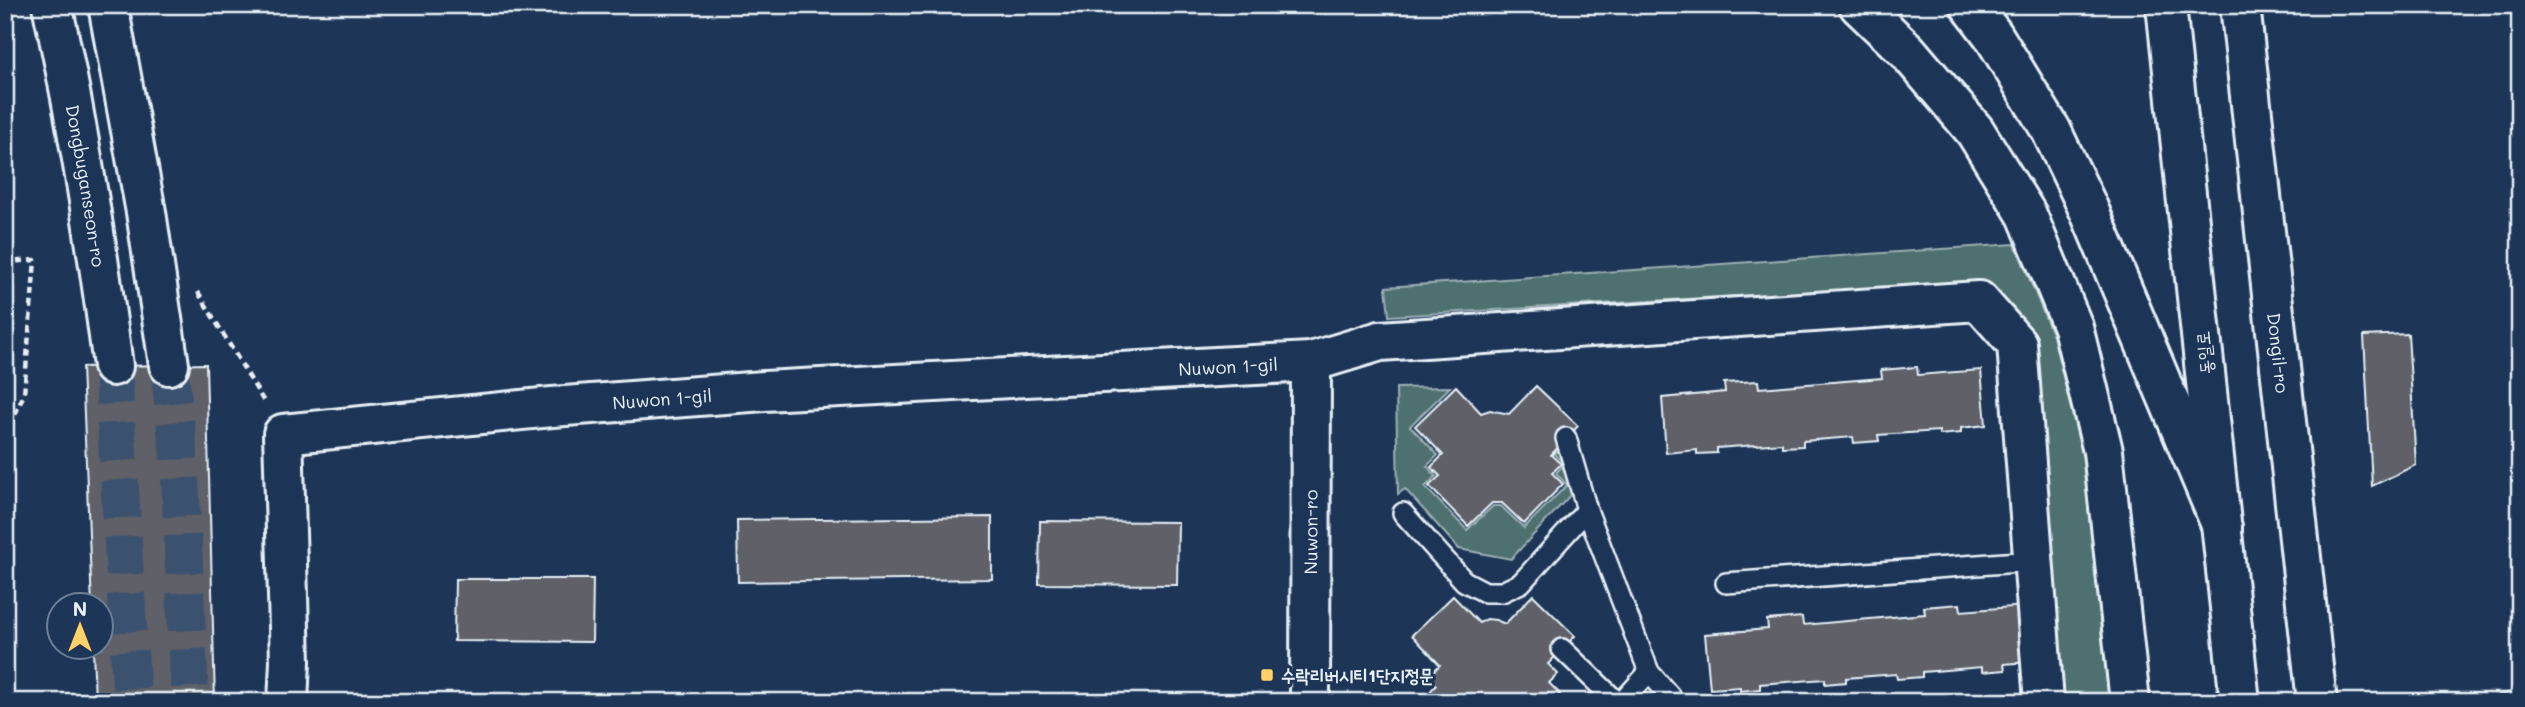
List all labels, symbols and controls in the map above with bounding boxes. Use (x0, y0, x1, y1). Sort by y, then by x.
street label: Dongbuganseon-ro (61, 103, 111, 269)
street label: Dongil-ro (2262, 311, 2295, 395)
street label: 동일로 (2190, 330, 2218, 376)
street label: Nuwon 1-gil (1178, 352, 1279, 381)
street label: Nuwon 1-gil (612, 383, 713, 414)
street label: Nuwon-ro (1298, 489, 1323, 575)
north arrow (46, 592, 116, 662)
text: N (73, 596, 87, 621)
place label: 수락리버시티1단지정문 (1281, 663, 1434, 687)
marker: 수락리버시티1단지정문 (1259, 667, 1275, 683)

